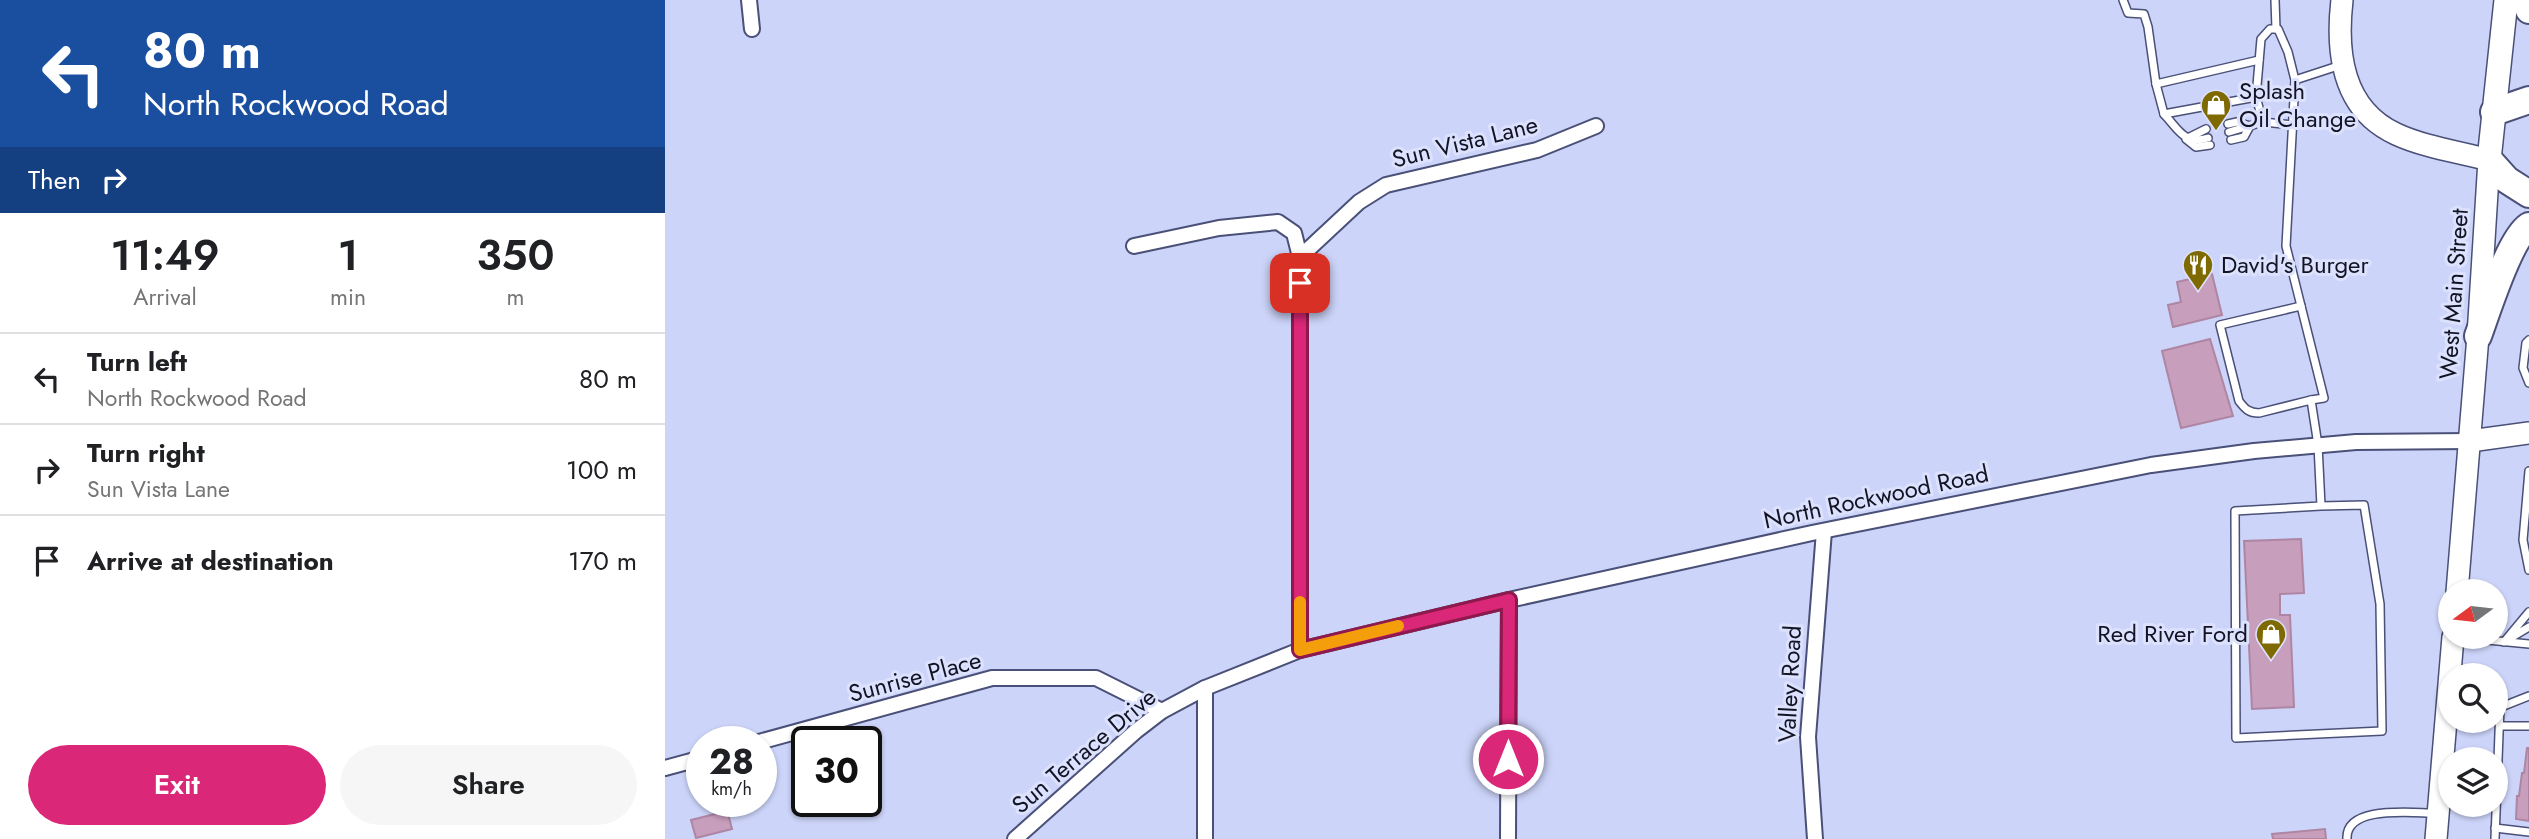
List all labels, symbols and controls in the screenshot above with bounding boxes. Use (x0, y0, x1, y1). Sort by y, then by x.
text: 80 m (143, 16, 261, 86)
icon: left (28, 28, 119, 119)
place label: Splash Oil Change (2239, 73, 2356, 136)
text: North Rockwood Road (143, 81, 449, 127)
shop icon: Splash Oil Change (2199, 88, 2233, 132)
street label: Sun Vista Lane (1388, 106, 1541, 177)
text: Then (28, 161, 81, 199)
icon: right (95, 161, 133, 199)
street label: West Main Street (2430, 207, 2477, 381)
text: 11:49 (110, 225, 220, 286)
text: 1 (338, 225, 358, 286)
text: 350 (476, 225, 555, 286)
place label: David's Burger (2221, 247, 2369, 282)
restaurant icon: David's Burger (2181, 248, 2215, 292)
pin (1270, 253, 1330, 313)
icon: arrive (1281, 264, 1319, 302)
text: Arrival (133, 280, 197, 314)
text: min (330, 280, 366, 314)
text: m (507, 280, 524, 314)
text: Turn left (87, 343, 187, 381)
icon: left (28, 360, 66, 398)
text: 80 m (579, 360, 637, 398)
text: North Rockwood Road (87, 381, 307, 415)
text: Turn right (87, 434, 205, 472)
icon: right (28, 451, 66, 489)
text: 100 m (566, 451, 637, 489)
street label: North Rockwood Road (1760, 456, 1992, 537)
text: Sun Vista Lane (87, 472, 230, 506)
icon: arrive (28, 542, 66, 580)
text: Arrive at destination (87, 542, 334, 580)
text: 170 m (568, 542, 637, 580)
north arrow (2438, 579, 2508, 649)
map controls (2438, 579, 2508, 817)
place label: Red River Ford (2097, 616, 2248, 651)
shop icon: Red River Ford (2254, 617, 2288, 661)
street label: Valley Road (1769, 624, 1810, 744)
street label: Sunrise Place (845, 642, 985, 711)
button: search (2438, 663, 2508, 733)
street label: Sun Terrace Drive (1004, 680, 1164, 822)
position arrow (1471, 722, 1545, 796)
speed limit sign: 30 (791, 726, 882, 817)
text: 28 (709, 737, 754, 787)
button: Exit (28, 745, 326, 825)
button: Share (340, 745, 637, 825)
button: layers (2438, 747, 2508, 817)
text: km/h (711, 776, 752, 802)

